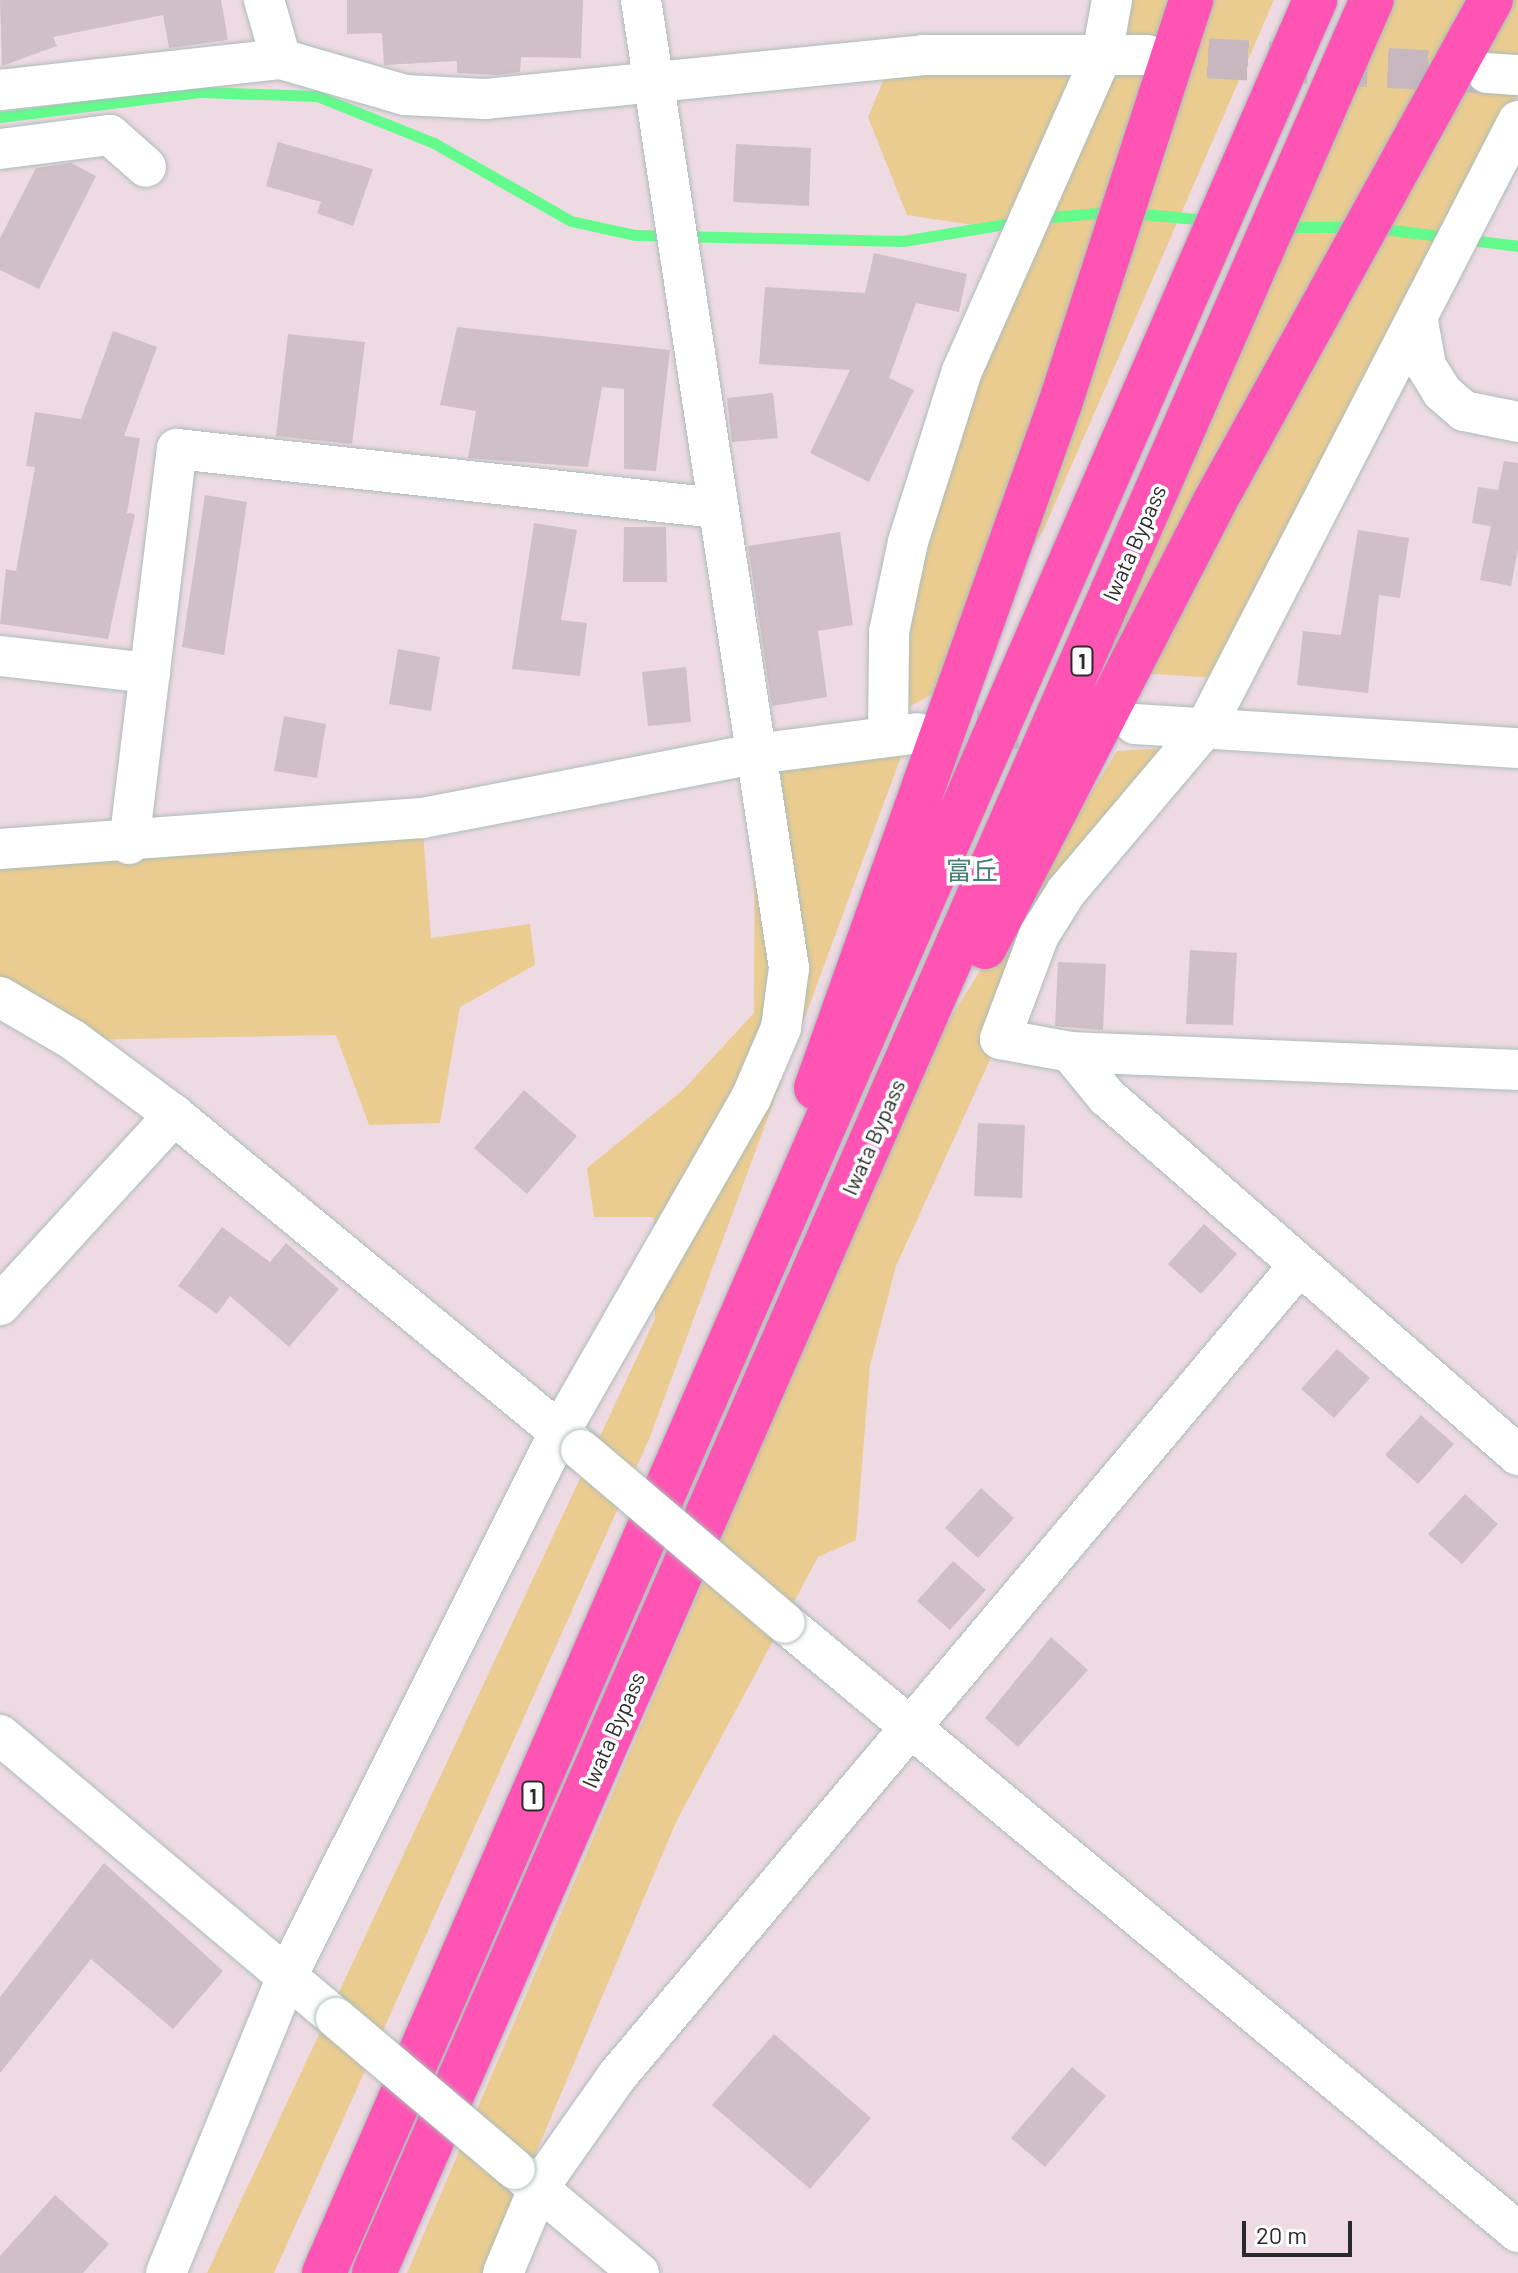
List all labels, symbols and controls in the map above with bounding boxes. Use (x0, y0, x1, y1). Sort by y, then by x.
street label: Iwata Bypass (1097, 481, 1171, 605)
road number: 1 (1070, 645, 1094, 677)
district label: 富丘 (946, 854, 998, 886)
street label: Iwata Bypass (836, 1075, 910, 1199)
street label: Iwata Bypass (576, 1668, 650, 1792)
road number: 1 (521, 1780, 545, 1812)
scale bar (1246, 2205, 1356, 2255)
text: 20 m (1256, 2220, 1307, 2249)

